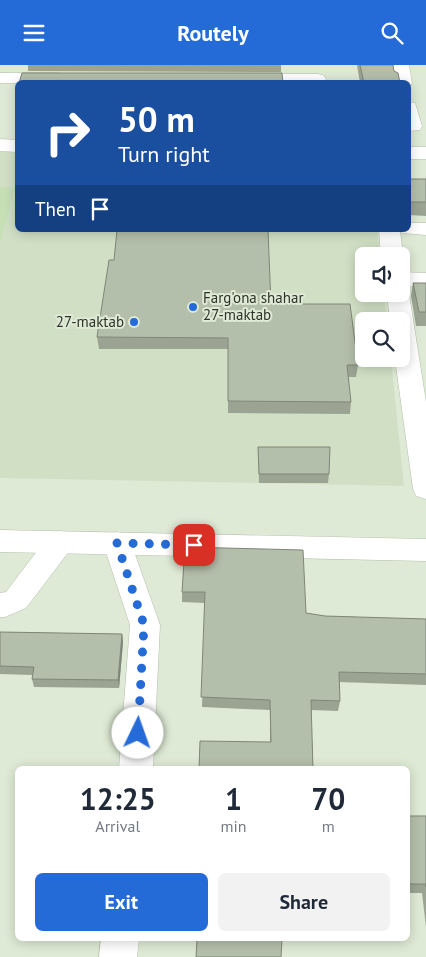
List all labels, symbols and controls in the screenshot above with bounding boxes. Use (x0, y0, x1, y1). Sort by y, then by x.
icon: menu (20, 19, 48, 47)
text: Routely (177, 19, 249, 47)
icon: search (378, 19, 406, 47)
text: 50 m (118, 96, 195, 142)
icon: right (35, 100, 100, 165)
text: Turn right (118, 140, 210, 168)
icon: arrive (86, 195, 114, 223)
text: Then (35, 197, 76, 221)
map controls (355, 247, 410, 367)
button: sound (355, 247, 410, 302)
place label: Farg'ona shahar 27-maktab (203, 288, 304, 324)
marker: Farg'ona shahar 27-maktab (187, 301, 199, 313)
place label: 27-maktab (56, 312, 124, 331)
button: search (355, 312, 410, 367)
marker: 27-maktab (128, 316, 140, 328)
pin (173, 524, 215, 566)
icon: arrive (180, 531, 208, 559)
position arrow (111, 706, 163, 758)
text: 12:25 (80, 779, 156, 818)
text: 1 (225, 779, 242, 818)
text: 70 (311, 779, 345, 818)
text: Arrival (95, 816, 140, 836)
text: min (221, 816, 247, 836)
text: m (322, 816, 335, 836)
button: Exit (35, 873, 208, 931)
button: Share (218, 873, 390, 931)

